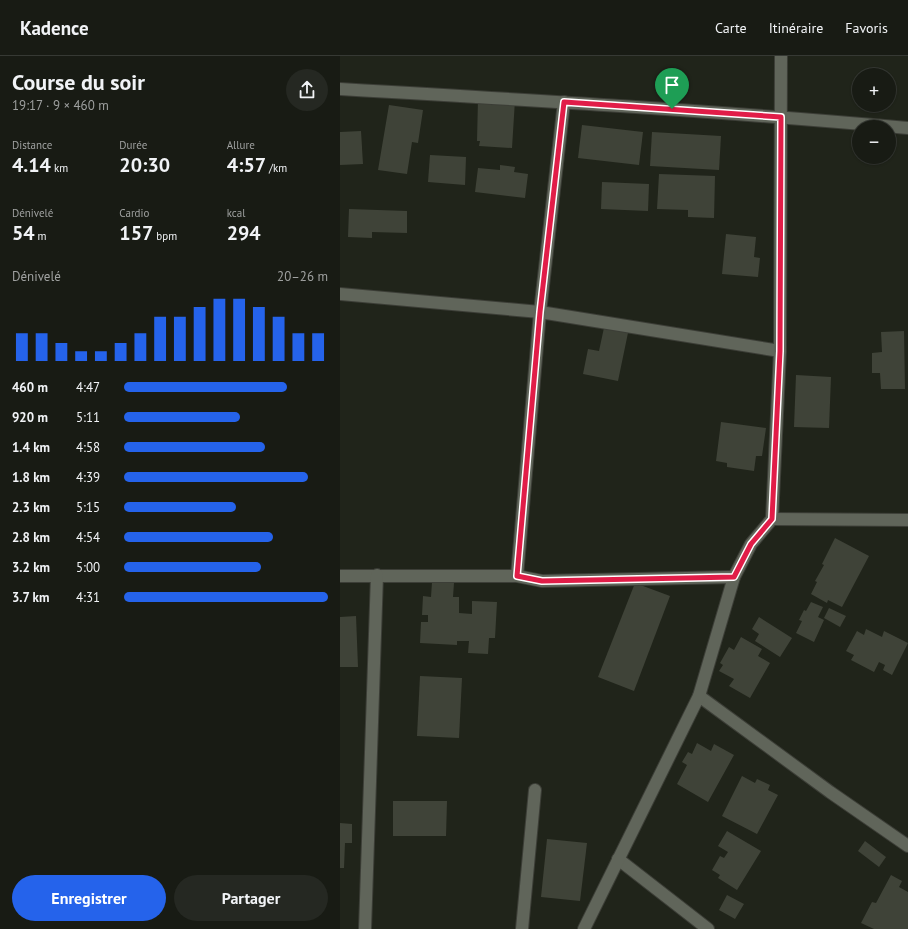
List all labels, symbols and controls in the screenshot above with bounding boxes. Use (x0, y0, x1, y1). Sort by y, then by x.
text: Kadence (20, 16, 89, 40)
text: Carte (715, 19, 747, 37)
text: Itinéraire (769, 19, 823, 37)
text: Favoris (845, 19, 888, 37)
text: Course du soir (12, 68, 145, 96)
pin (655, 68, 689, 109)
map controls (852, 68, 896, 164)
button: + (852, 68, 896, 112)
button: share (286, 69, 328, 111)
icon: arrive (661, 74, 683, 96)
text: 19:17 · 9 × 460 m (12, 97, 109, 114)
button: − (852, 120, 896, 164)
text: Distance (12, 138, 52, 152)
text: Durée (119, 138, 147, 152)
text: Allure (227, 138, 255, 152)
text: 4.14 (12, 152, 51, 178)
text: 20:30 (119, 152, 170, 178)
text: 4:57 (227, 152, 266, 178)
text: km (51, 161, 68, 175)
text: /km (266, 161, 287, 175)
text: Dénivelé (12, 206, 53, 220)
text: Cardio (119, 206, 149, 220)
text: kcal (227, 206, 245, 220)
text: 54 (12, 220, 35, 246)
text: 157 (119, 220, 153, 246)
text: 294 (227, 220, 261, 246)
text: m (35, 229, 47, 243)
text: bpm (153, 229, 177, 243)
text: Dénivelé (12, 268, 61, 285)
text: 20–26 m (277, 268, 328, 285)
text: 460 m (12, 379, 48, 396)
text: 4:47 (76, 379, 100, 396)
text: 920 m (12, 409, 48, 426)
text: 5:11 (76, 409, 100, 426)
text: 1.4 km (12, 439, 50, 456)
text: 4:58 (76, 439, 100, 456)
text: 1.8 km (12, 469, 50, 486)
text: 4:39 (76, 469, 100, 486)
text: 2.3 km (12, 499, 50, 516)
text: 5:15 (76, 499, 100, 516)
text: 2.8 km (12, 529, 50, 546)
text: 4:54 (76, 529, 100, 546)
text: 3.2 km (12, 559, 50, 576)
text: 5:00 (76, 559, 100, 576)
text: 3.7 km (12, 589, 49, 606)
text: 4:31 (76, 589, 100, 606)
button: Enregistrer (12, 875, 166, 921)
button: Partager (174, 875, 328, 921)

